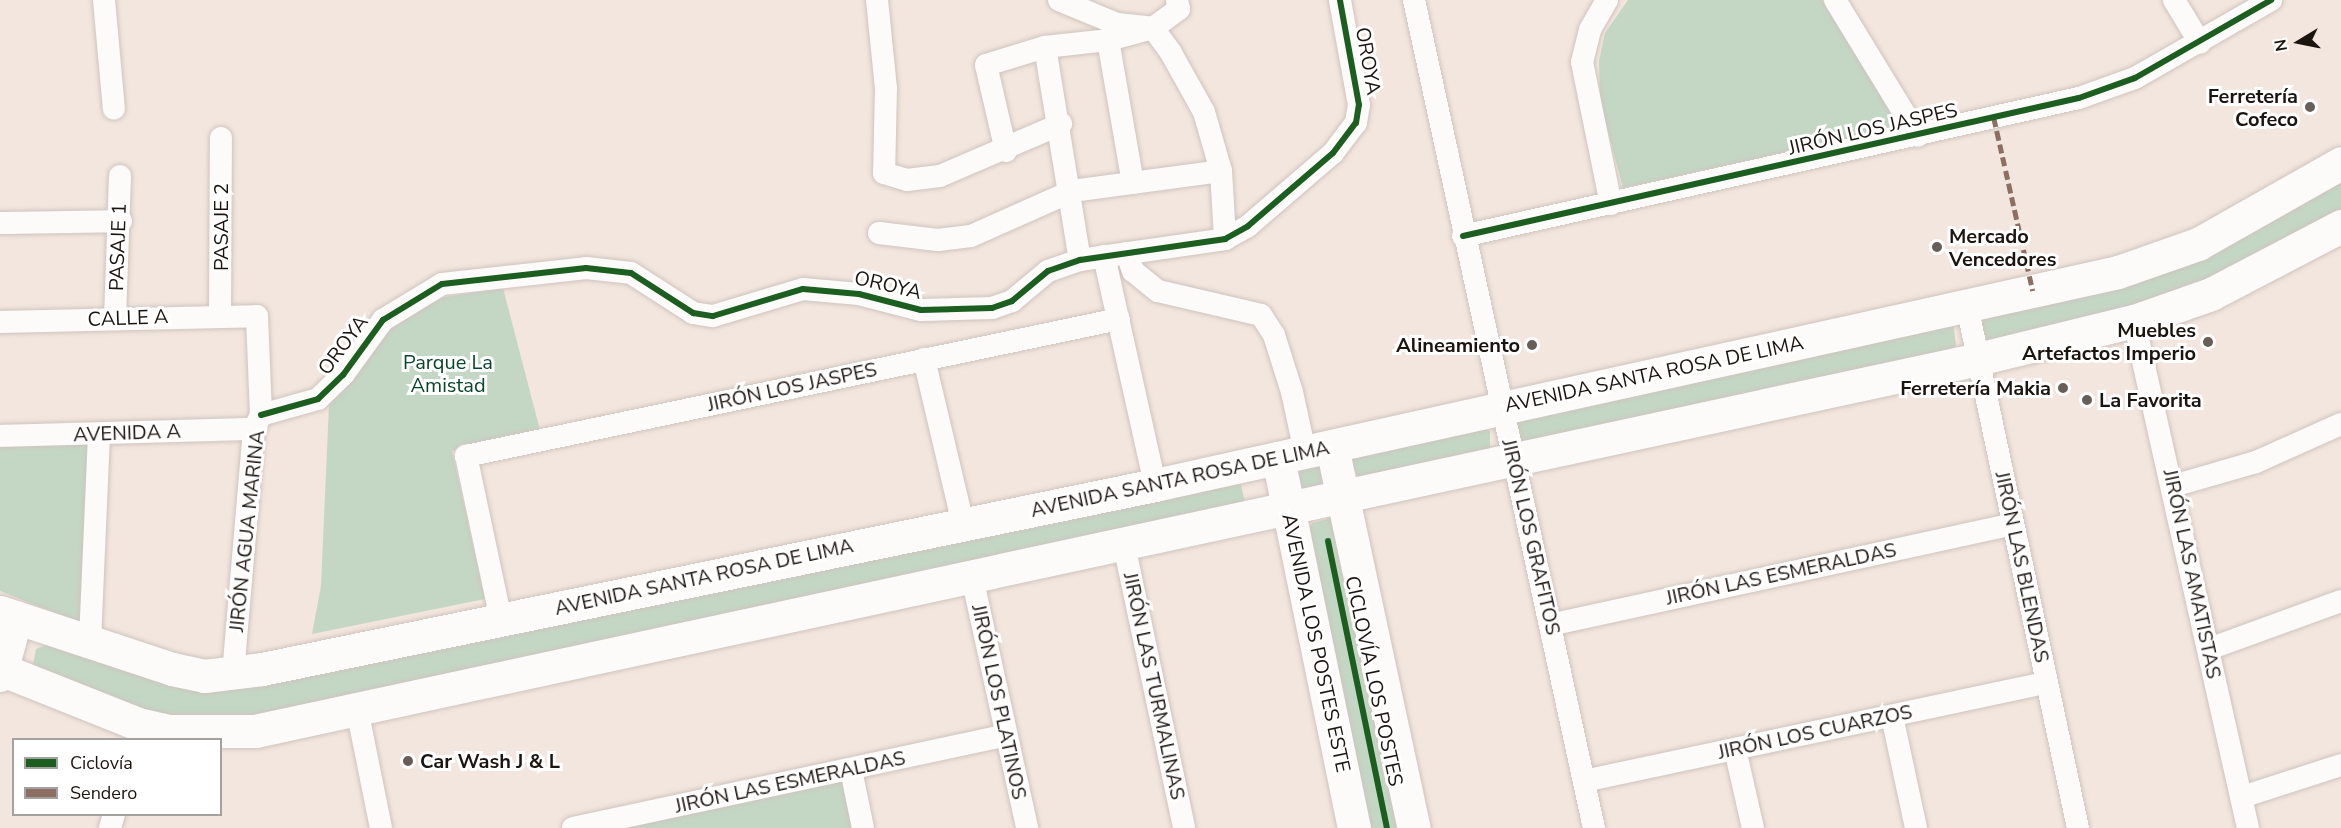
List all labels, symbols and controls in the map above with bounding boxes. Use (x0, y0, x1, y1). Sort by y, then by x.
north arrow (2269, 12, 2329, 72)
street label: OROYA (1350, 25, 1386, 97)
text: N (2269, 37, 2293, 53)
place label: Ferretería Cofeco (2208, 84, 2298, 131)
street label: JIRÓN LOS JASPES (1786, 98, 1960, 160)
marker: Ferretería Cofeco (2303, 100, 2317, 114)
street label: PASAJE 2 (209, 183, 233, 271)
street label: PASAJE 1 (104, 203, 132, 291)
place label: Mercado Vencedores (1949, 224, 2056, 271)
marker: Mercado Vencedores (1930, 240, 1944, 254)
street label: OROYA (852, 266, 924, 304)
street label: CALLE A (87, 305, 169, 331)
street label: OROYA (313, 311, 373, 379)
place label: Muebles Artefactos Imperio (2022, 318, 2196, 365)
street label: AVENIDA SANTA ROSA DE LIMA (1502, 331, 1806, 417)
place label: Alineamiento (1396, 333, 1520, 357)
marker: Muebles Artefactos Imperio (2201, 335, 2215, 349)
marker: Alineamiento (1525, 338, 1539, 352)
park label: Parque La Amistad (403, 351, 493, 398)
street label: JIRÓN LOS JASPES (705, 357, 879, 417)
place label: Ferretería Makia (1900, 376, 2051, 400)
marker: Ferretería Makia (2056, 381, 2070, 395)
place label: La Favorita (2099, 388, 2202, 412)
marker: La Favorita (2080, 393, 2094, 407)
street label: AVENIDA A (73, 419, 181, 447)
street label: JIRÓN AGUA MARINA (224, 429, 270, 633)
street label: AVENIDA SANTA ROSA DE LIMA (1028, 436, 1332, 522)
street label: JIRÓN LOS GRAFITOS (1497, 437, 1565, 637)
street label: JIRÓN LAS AMATISTAS (2158, 467, 2226, 681)
street label: JIRÓN LAS BLENDAS (1990, 469, 2054, 665)
street label: AVENIDA LOS POSTES ESTE (1277, 511, 1355, 775)
street label: AVENIDA SANTA ROSA DE LIMA (552, 534, 856, 620)
street label: JIRÓN LAS ESMERALDAS (1664, 538, 1898, 610)
street label: JIRÓN LAS TURMALINAS (1118, 570, 1190, 802)
street label: CICLOVÍA LOS POSTES (1340, 574, 1408, 788)
street label: JIRÓN LOS PLATINOS (967, 602, 1031, 802)
street label: JIRÓN LOS CUARZOS (1716, 700, 1914, 764)
legend (12, 738, 222, 816)
street label: JIRÓN LAS ESMERALDAS (673, 746, 907, 818)
place label: Car Wash J & L (420, 749, 560, 773)
text: Ciclovía (70, 751, 133, 775)
marker: Car Wash J & L (401, 754, 415, 768)
text: Sendero (70, 781, 137, 805)

